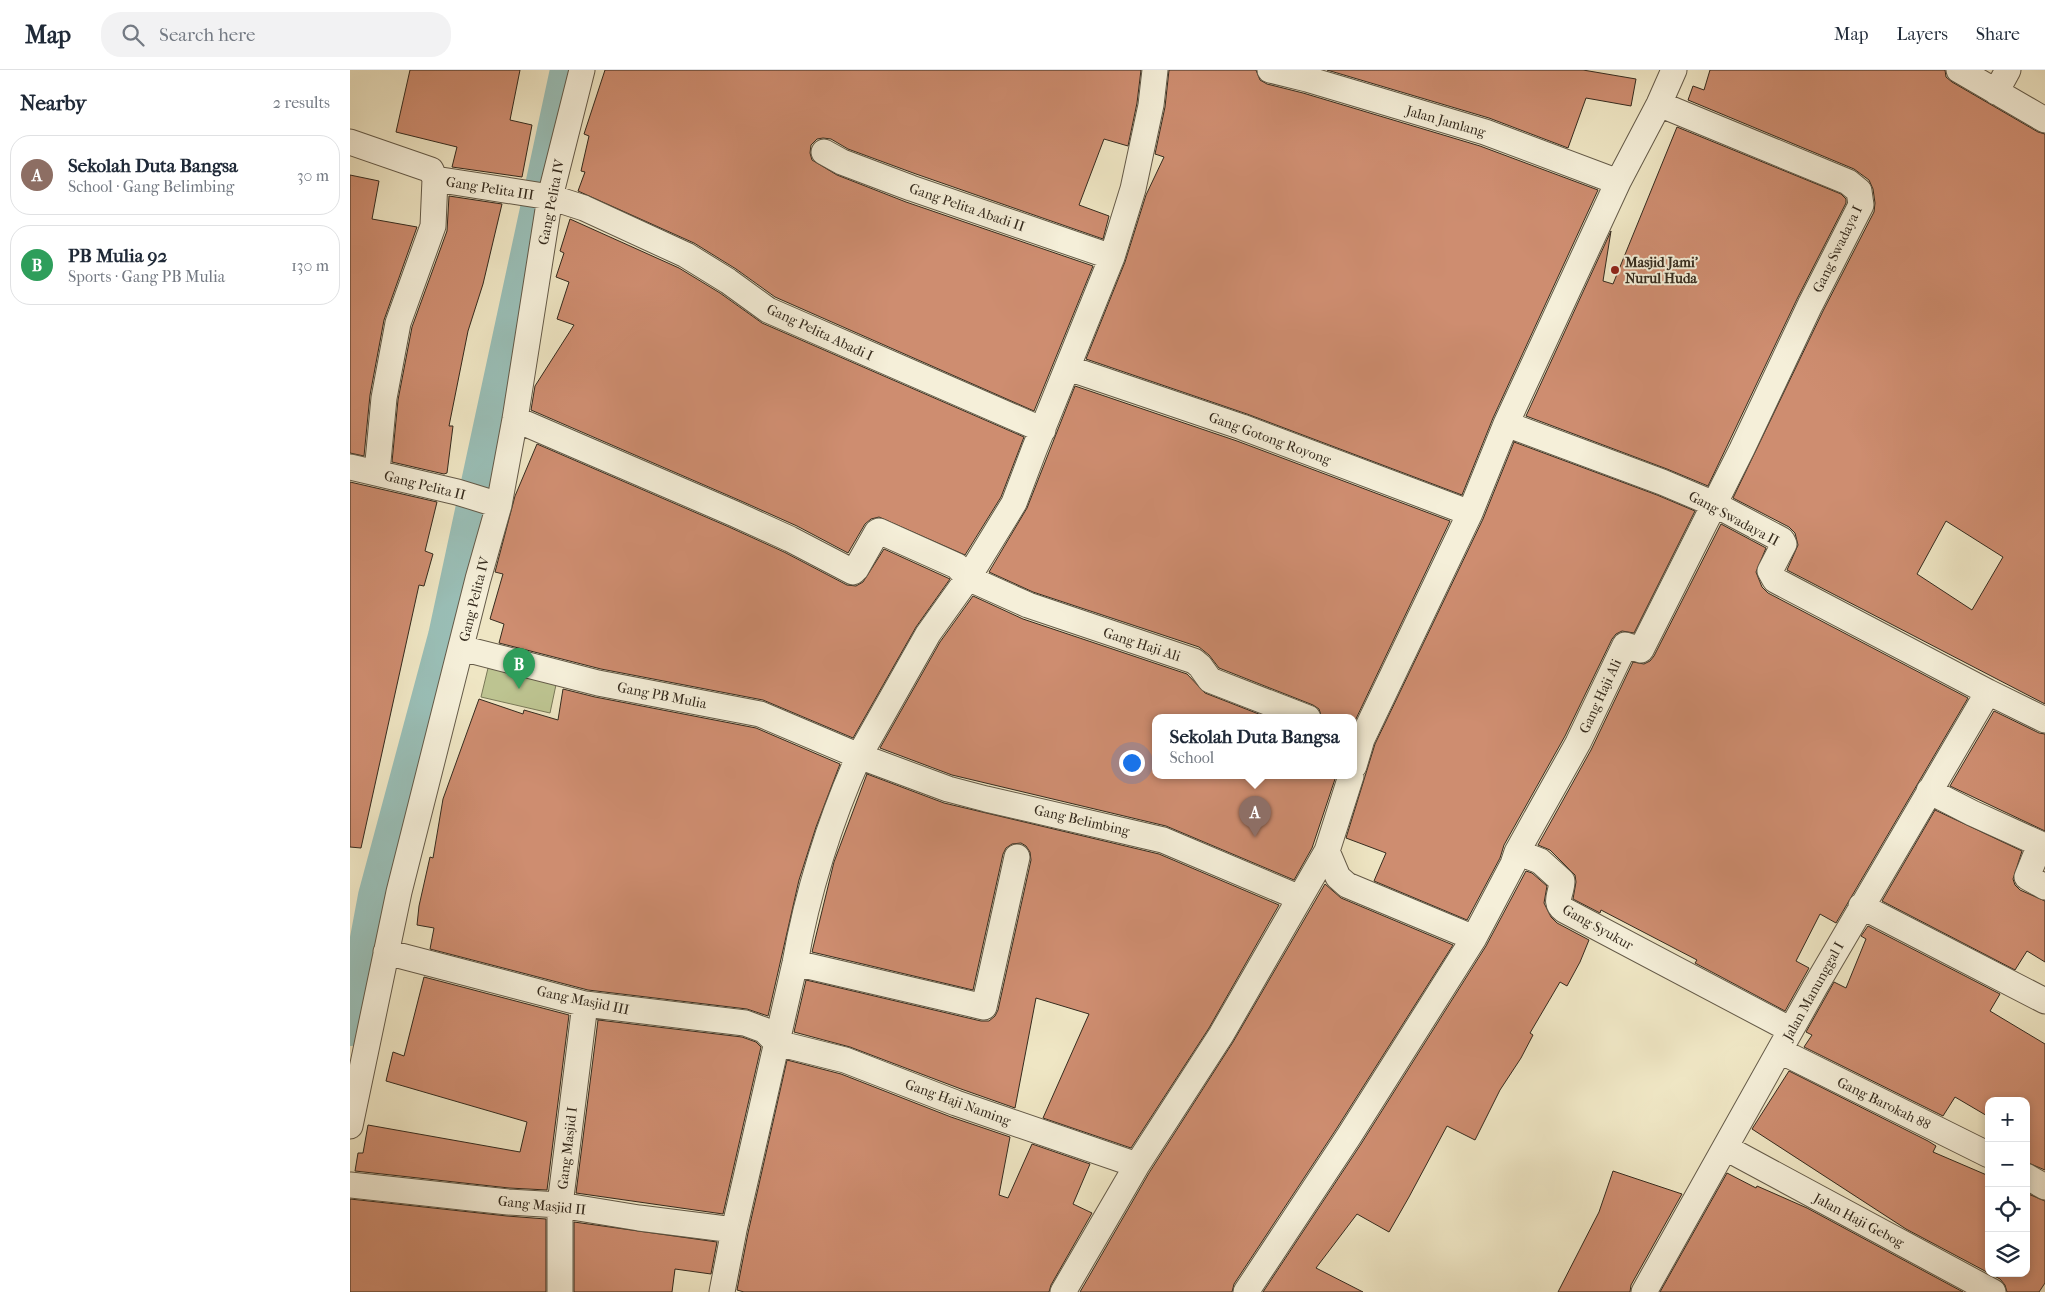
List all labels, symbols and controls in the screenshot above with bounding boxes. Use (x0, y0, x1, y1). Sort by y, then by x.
search box (101, 12, 451, 57)
text: Map (25, 21, 71, 49)
icon: search (119, 21, 147, 49)
text: Search here (159, 24, 255, 46)
text: Map (1834, 24, 1868, 45)
text: Layers (1896, 24, 1948, 45)
text: Share (1976, 24, 2020, 45)
text: Nearby (20, 91, 86, 115)
text: 2 results (273, 93, 330, 112)
street label: Jalan Jamlang (1403, 102, 1488, 141)
text: Sekolah Duta Bangsa (68, 155, 238, 177)
street label: Gang Pelita IV (535, 157, 568, 246)
text: A (32, 166, 42, 185)
text: 30 m (297, 166, 329, 185)
street label: Gang Pelita III (445, 173, 536, 204)
text: School · Gang Belimbing (68, 177, 234, 196)
street label: Gang Pelita Abadi II (907, 180, 1027, 235)
street label: Gang Swadaya I (1809, 202, 1866, 296)
text: PB Mulia 92 (68, 245, 167, 267)
place label: Masjid Jami' Nurul Huda (1624, 254, 1698, 287)
text: B (32, 256, 42, 275)
text: 130 m (291, 256, 329, 275)
marker: Masjid Jami' Nurul Huda (1609, 264, 1621, 276)
text: Sports · Gang PB Mulia (68, 267, 225, 286)
street label: Gang Pelita Abadi I (764, 300, 876, 365)
street label: Gang Gotong Royong (1206, 408, 1334, 469)
street label: Gang Pelita II (382, 467, 468, 504)
street label: Gang Swadaya II (1686, 487, 1782, 550)
street label: Gang Pelita IV (456, 554, 493, 643)
street label: Gang Haji Ali (1101, 624, 1183, 665)
pin: B (503, 648, 535, 689)
street label: Gang Haji Ali (1576, 656, 1625, 736)
street label: Gang PB Mulia (616, 679, 709, 713)
popup (1152, 714, 1357, 779)
text: Sekolah Duta Bangsa (1170, 726, 1339, 748)
text: School (1170, 748, 1214, 767)
your location (1119, 750, 1145, 776)
pin: A (1239, 796, 1271, 837)
street label: Gang Belimbing (1032, 801, 1132, 840)
street label: Gang Syukur (1559, 901, 1636, 954)
street label: Jalan Manunggal I (1779, 939, 1848, 1044)
street label: Gang Masjid III (535, 982, 631, 1019)
street label: Gang Barokah 88 (1834, 1073, 1933, 1133)
street label: Gang Haji Naming (903, 1075, 1014, 1130)
map controls (1985, 1097, 2030, 1277)
button: + (1985, 1097, 2030, 1142)
street label: Gang Masjid I (554, 1105, 581, 1190)
button: − (1985, 1142, 2030, 1187)
button: locate (1985, 1187, 2030, 1232)
street label: Jalan Haji Gebog (1810, 1189, 1907, 1252)
street label: Gang Masjid II (497, 1192, 587, 1219)
button: layers (1985, 1232, 2030, 1277)

